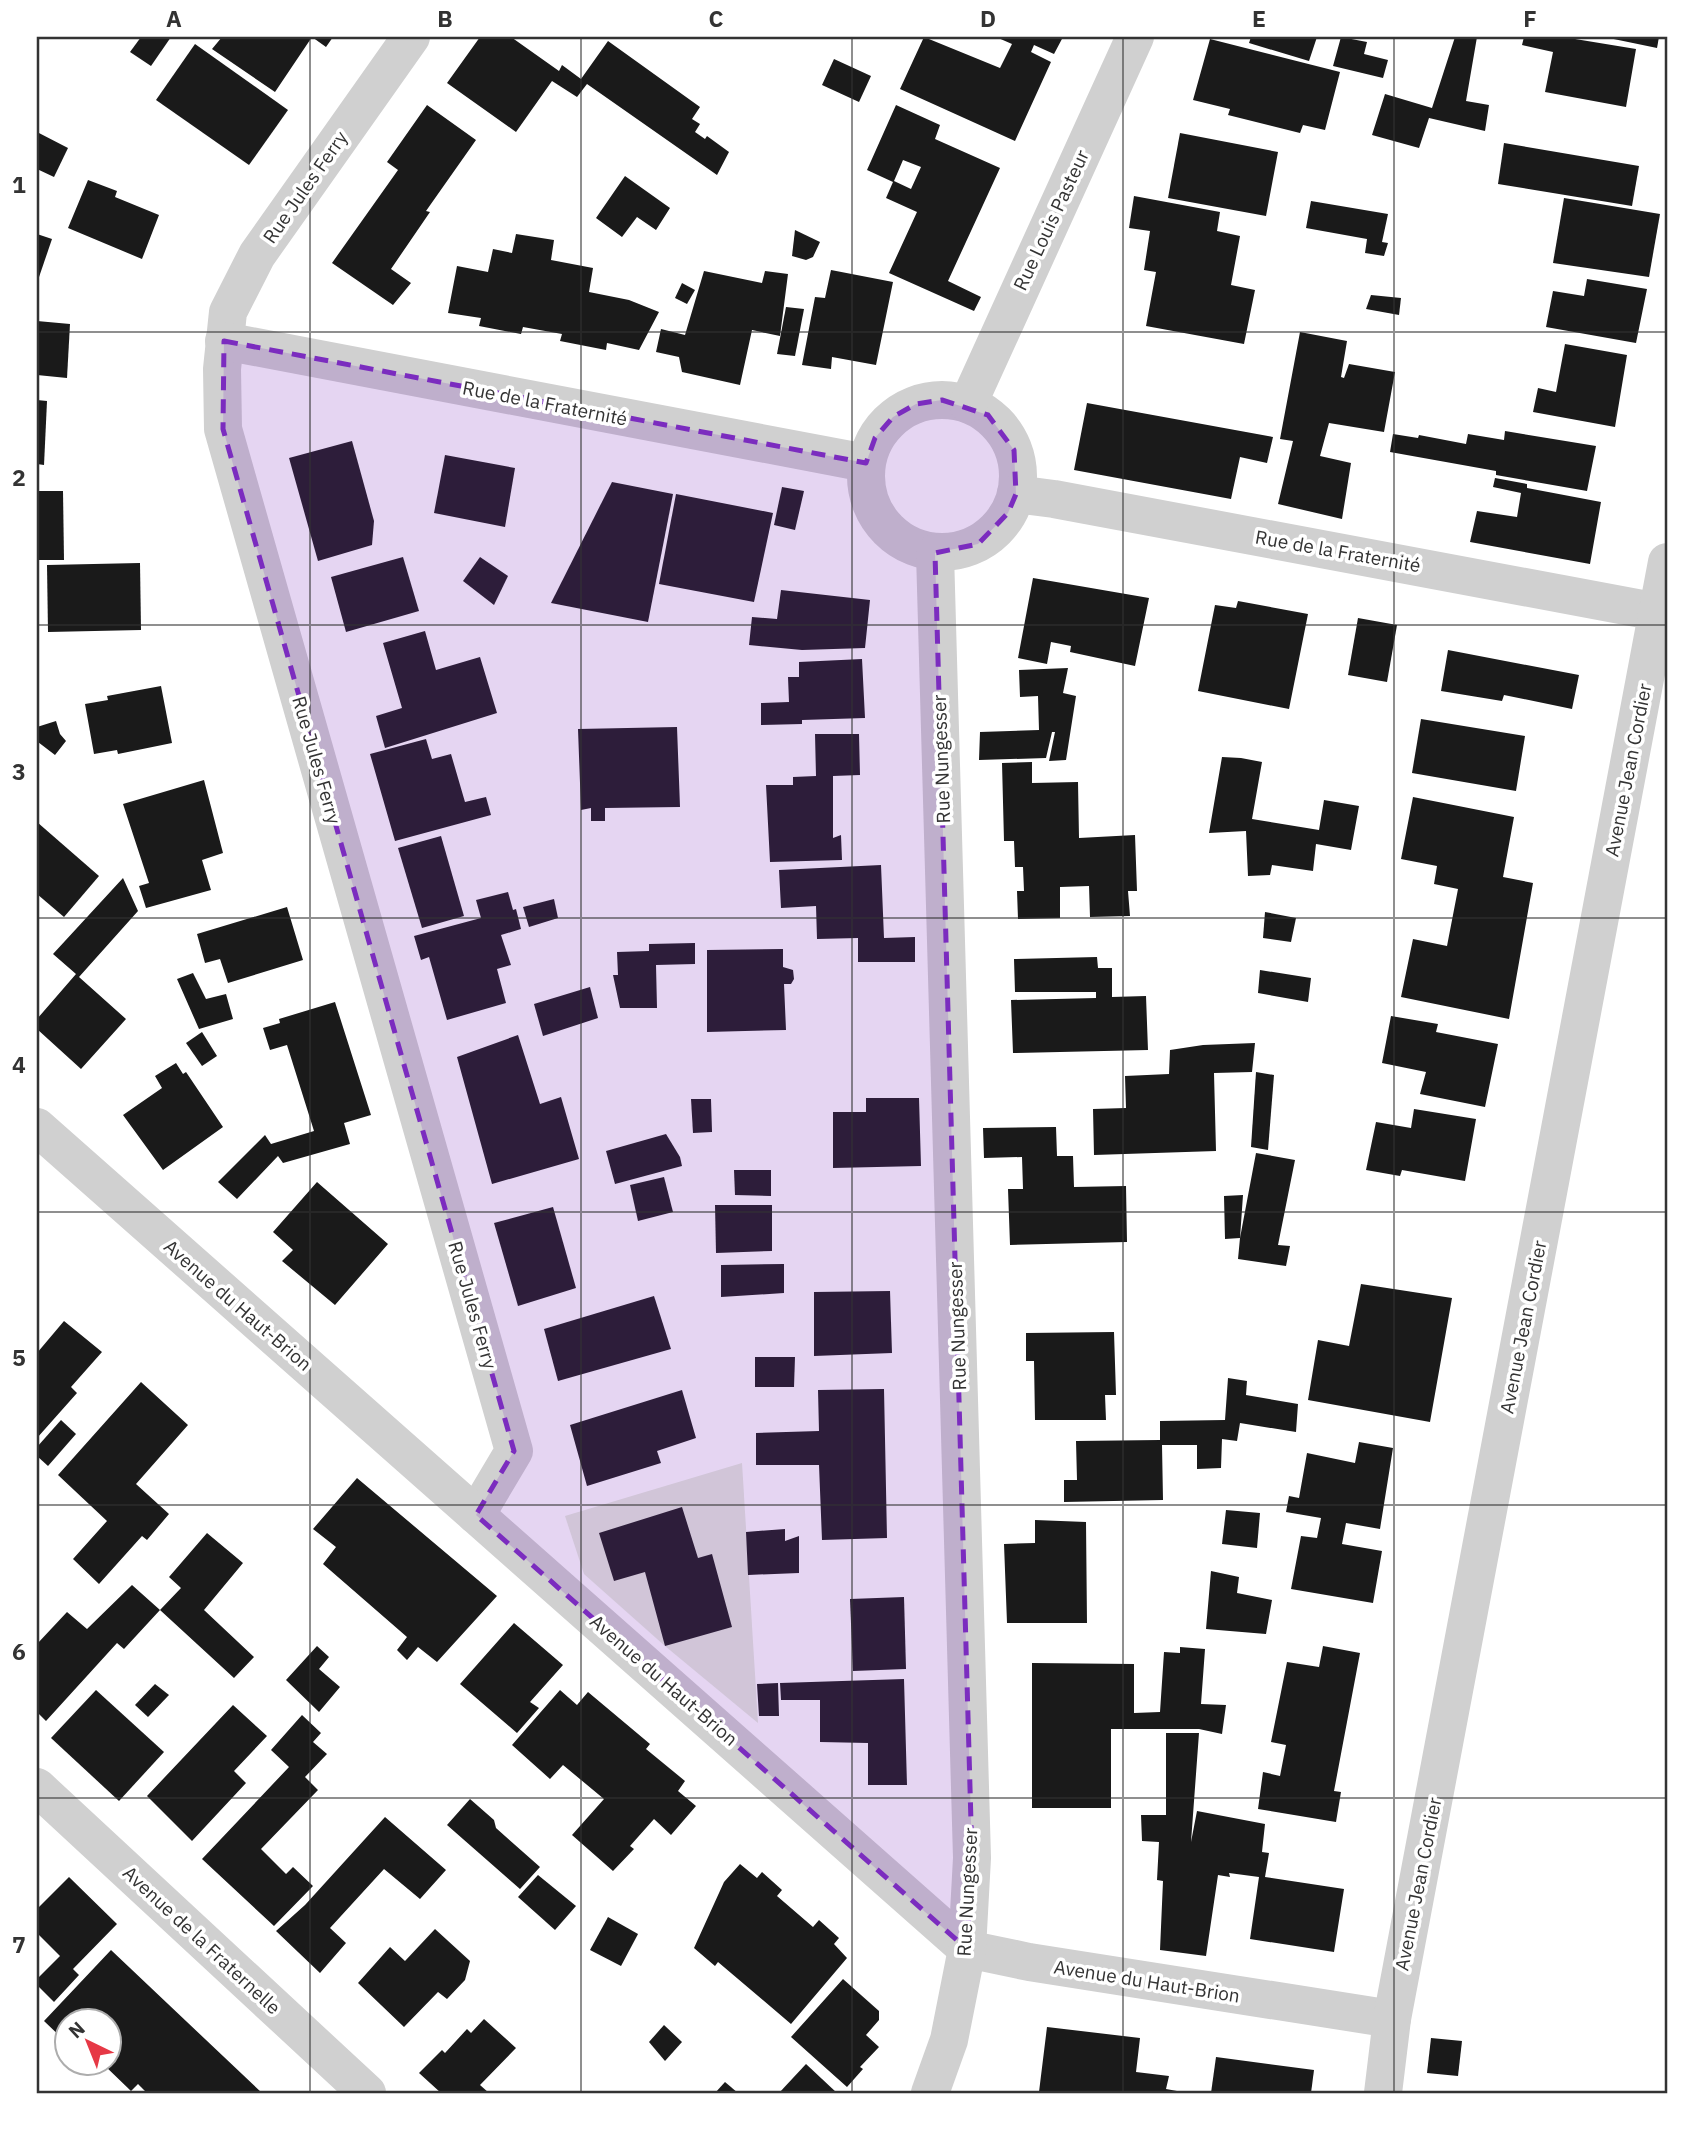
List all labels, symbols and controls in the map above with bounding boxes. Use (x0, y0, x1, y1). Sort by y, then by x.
text: A (166, 3, 182, 33)
text: B (437, 3, 453, 33)
text: C (709, 3, 724, 33)
text: D (980, 3, 996, 33)
text: E (1252, 3, 1266, 33)
text: F (1523, 3, 1537, 33)
street label: Rue Jules Ferry (257, 126, 353, 248)
street label: Rue Louis Pasteur (1008, 146, 1094, 294)
text: 1 (12, 169, 26, 199)
street label: Rue de la Fraternité (461, 375, 629, 431)
text: 2 (12, 462, 26, 492)
street label: Rue de la Fraternité (1253, 525, 1423, 577)
street label: Avenue Jean Cordier (1599, 681, 1657, 859)
street label: Rue Jules Ferry (287, 693, 347, 827)
street label: Rue Nungesser (927, 694, 955, 824)
text: 3 (12, 756, 26, 786)
text: 4 (12, 1049, 26, 1079)
street label: Avenue du Haut-Brion (159, 1234, 317, 1376)
street label: Rue Jules Ferry (443, 1238, 503, 1372)
street label: Avenue Jean Cordier (1494, 1238, 1552, 1416)
street label: Rue Nungesser (943, 1261, 971, 1391)
text: 5 (12, 1342, 26, 1372)
street label: Avenue du Haut-Brion (585, 1609, 743, 1751)
text: 6 (12, 1636, 26, 1666)
street label: Avenue Jean Cordier (1389, 1795, 1447, 1973)
street label: Rue Nungesser (952, 1827, 982, 1957)
street label: Avenue de la Fraternelle (118, 1861, 286, 2019)
text: 7 (12, 1929, 26, 1959)
street label: Avenue du Haut-Brion (1052, 1954, 1242, 2008)
north arrow (52, 2008, 122, 2078)
text: N (63, 2016, 90, 2043)

